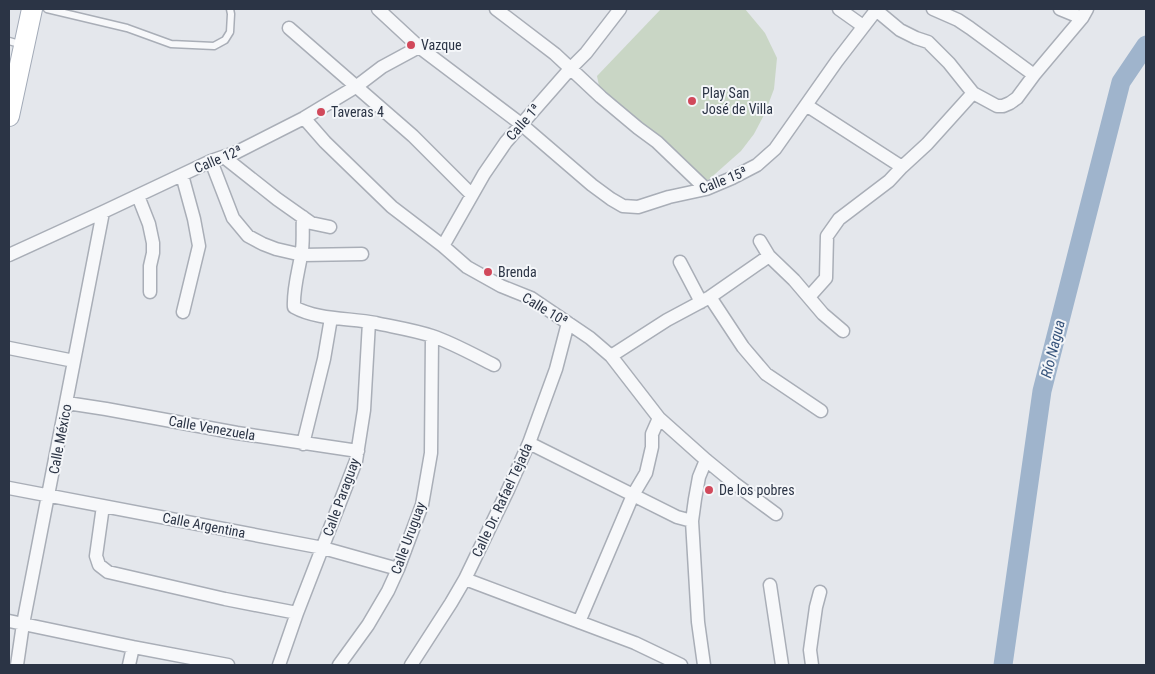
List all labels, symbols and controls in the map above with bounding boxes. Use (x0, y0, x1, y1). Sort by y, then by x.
place label: Vazque (421, 37, 462, 53)
marker: Vazque (405, 39, 417, 51)
place label: Play San José de Villa (702, 85, 773, 117)
marker: Play San José de Villa (686, 95, 698, 107)
street label: Calle 1ª (503, 100, 543, 144)
place label: Taveras 4 (331, 104, 384, 120)
marker: Taveras 4 (315, 106, 327, 118)
street label: Calle 12ª (192, 142, 244, 176)
street label: Calle 15ª (697, 163, 749, 197)
place label: Brenda (498, 264, 537, 280)
marker: Brenda (482, 266, 494, 278)
street label: Calle 10ª (519, 289, 571, 329)
water label: Río Nagua (1037, 318, 1069, 380)
street label: Calle México (45, 403, 75, 475)
street label: Calle Venezuela (167, 413, 257, 443)
street label: Calle Dr. Rafael Tejada (469, 441, 535, 559)
street label: Calle Paraguay (319, 456, 363, 538)
place label: De los pobres (719, 482, 795, 498)
marker: De los pobres (703, 484, 715, 496)
street label: Calle Uruguay (388, 499, 429, 576)
street label: Calle Argentina (161, 509, 247, 541)

